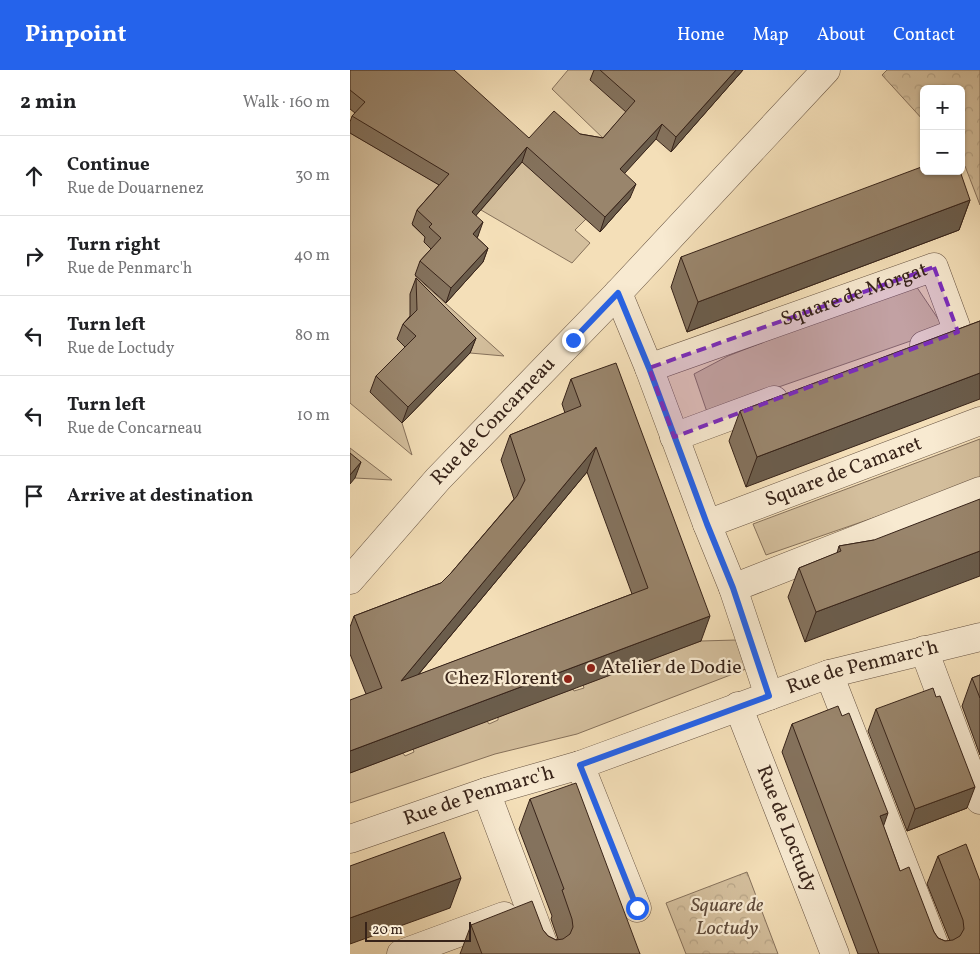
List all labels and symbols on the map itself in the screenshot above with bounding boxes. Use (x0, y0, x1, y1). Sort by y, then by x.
street label: Square de Morgat (777, 256, 932, 334)
route end (562, 329, 585, 352)
street label: Rue de Concarneau (425, 351, 562, 492)
street label: Square de Camaret (761, 430, 926, 515)
street label: Rue de Penmarc'h (783, 634, 942, 702)
place label: Atelier de Dodie (601, 654, 742, 682)
marker: Atelier de Dodie (585, 662, 597, 674)
place label: Chez Florent (445, 665, 558, 693)
marker: Chez Florent (562, 673, 574, 685)
street label: Rue de Penmarc'h (400, 759, 558, 833)
street label: Rue de Loctudy (749, 761, 824, 897)
park label: Square de Loctudy (691, 892, 764, 943)
route start (626, 897, 649, 920)
scale bar (365, 919, 471, 942)

